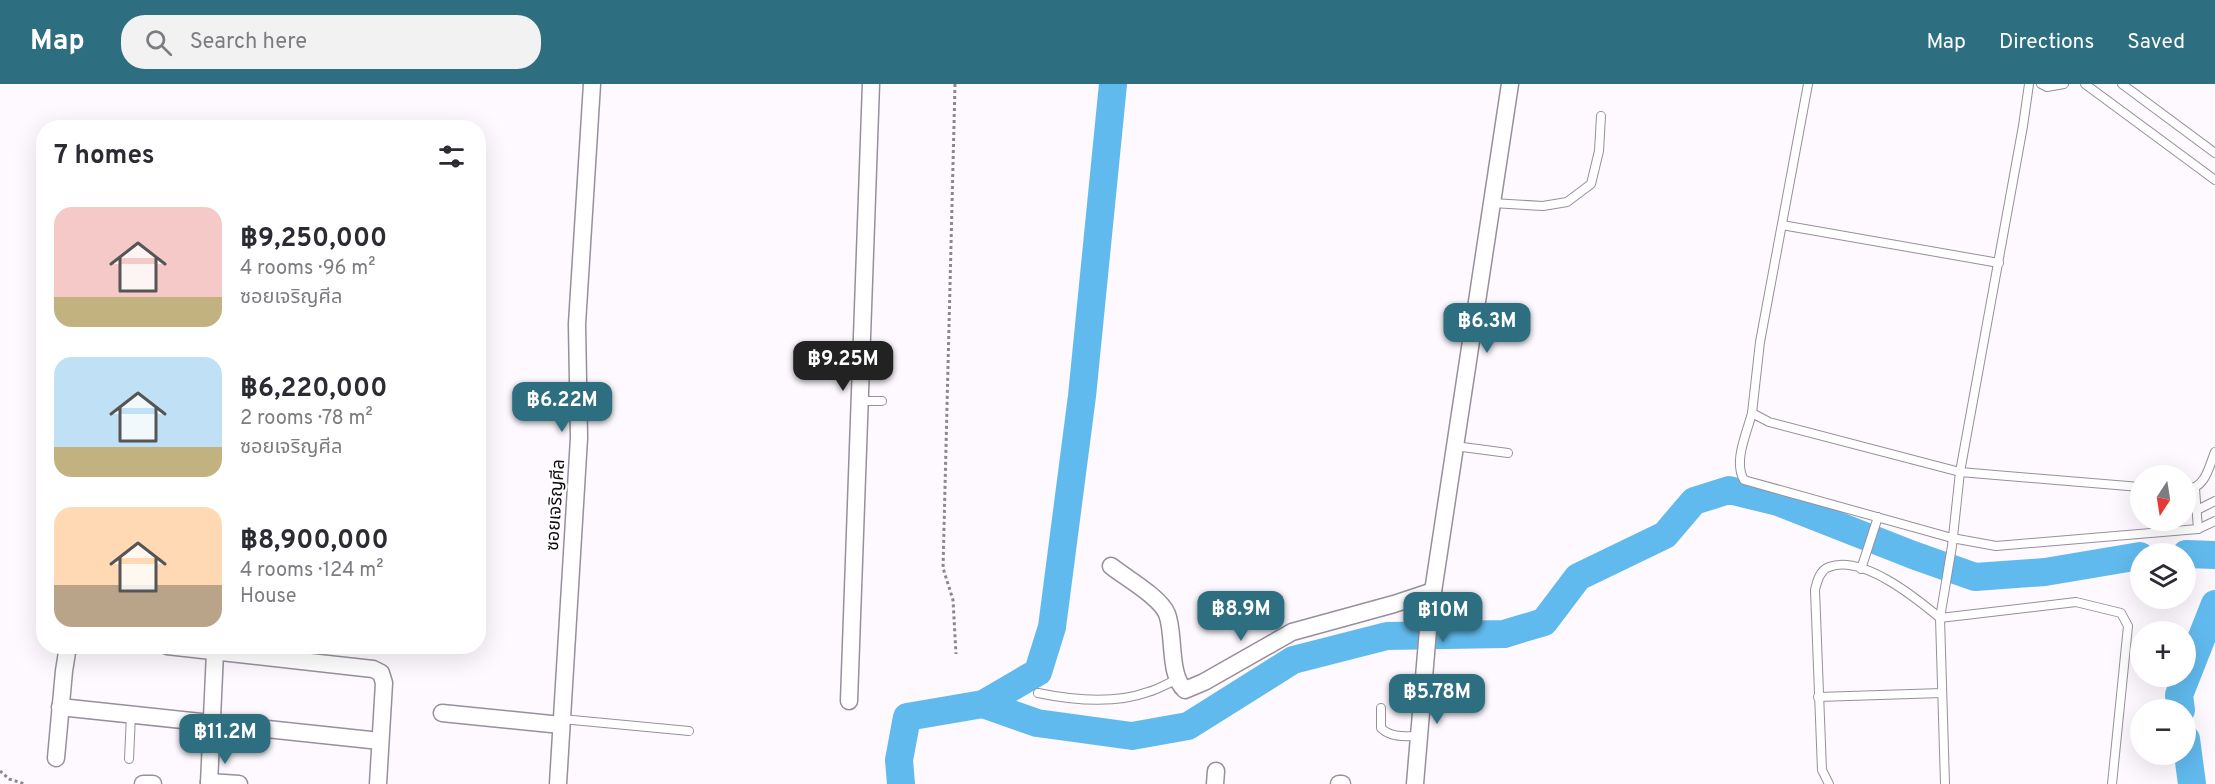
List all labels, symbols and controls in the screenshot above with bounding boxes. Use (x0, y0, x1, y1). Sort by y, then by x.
search box (121, 15, 541, 69)
text: Map (30, 24, 85, 60)
icon: search (142, 26, 175, 59)
text: Search here (190, 29, 307, 56)
text: Map (1926, 29, 1966, 56)
text: Directions (1999, 29, 2094, 56)
text: Saved (2127, 29, 2185, 56)
text: 7 homes (54, 140, 154, 173)
icon: filters (435, 140, 468, 173)
text: ฿9,250,000 (240, 223, 387, 256)
icon: home (102, 231, 174, 303)
text: 4 rooms · 96 m² (240, 256, 375, 282)
text: ซอยเจริญศีล (240, 285, 342, 311)
pin: ฿6.3M (1445, 303, 1529, 354)
text: ฿6.3M (1457, 309, 1517, 335)
pin: ฿9.25M (794, 341, 892, 392)
text: ฿9.25M (807, 347, 879, 373)
text: ฿6,220,000 (240, 373, 387, 406)
icon: home (102, 381, 174, 453)
pin: ฿6.22M (513, 382, 611, 433)
text: ฿6.22M (526, 388, 598, 414)
text: 2 rooms · 78 m² (240, 406, 373, 432)
text: ซอยเจริญศีล (240, 435, 342, 461)
street label: ซอยเจริญศีล (542, 458, 571, 552)
north arrow (2130, 465, 2196, 531)
map controls (2130, 465, 2196, 765)
text: ฿8,900,000 (240, 525, 388, 558)
icon: home (102, 531, 174, 603)
button: layers (2130, 543, 2196, 609)
text: 4 rooms · 124 m² (240, 558, 383, 584)
text: House (240, 584, 296, 610)
pin: ฿8.9M (1199, 591, 1283, 642)
pin: ฿10M (1407, 592, 1479, 643)
text: ฿8.9M (1211, 597, 1271, 623)
text: ฿10M (1417, 598, 1469, 624)
button: + (2130, 621, 2196, 687)
pin: ฿5.78M (1388, 674, 1486, 725)
text: ฿5.78M (1403, 680, 1471, 706)
button: − (2130, 699, 2196, 765)
pin: ฿11.2M (176, 714, 274, 765)
text: ฿11.2M (193, 720, 257, 746)

